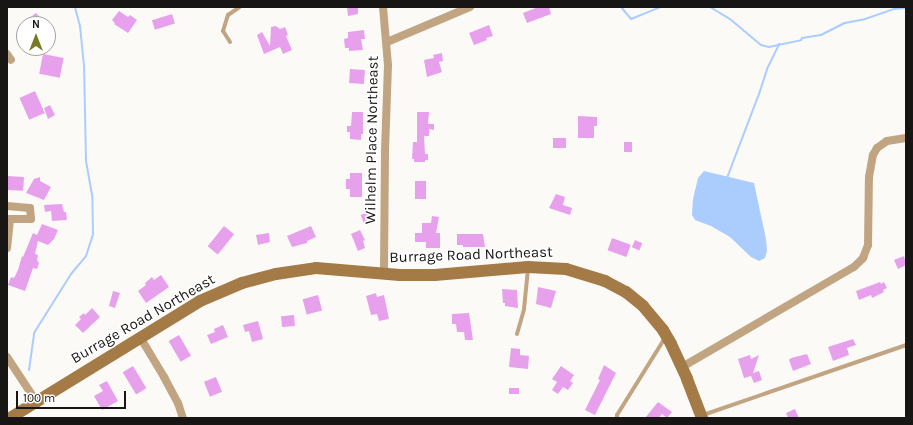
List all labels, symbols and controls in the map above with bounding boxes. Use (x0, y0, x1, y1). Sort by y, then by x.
north arrow (16, 16, 56, 56)
text: N (32, 18, 40, 31)
street label: Wilhelm Place Northeast (362, 56, 382, 224)
street label: Burrage Road Northeast (389, 243, 553, 267)
street label: Burrage Road Northeast (68, 270, 218, 368)
scale bar (18, 383, 128, 409)
text: 100 m (23, 391, 55, 405)

